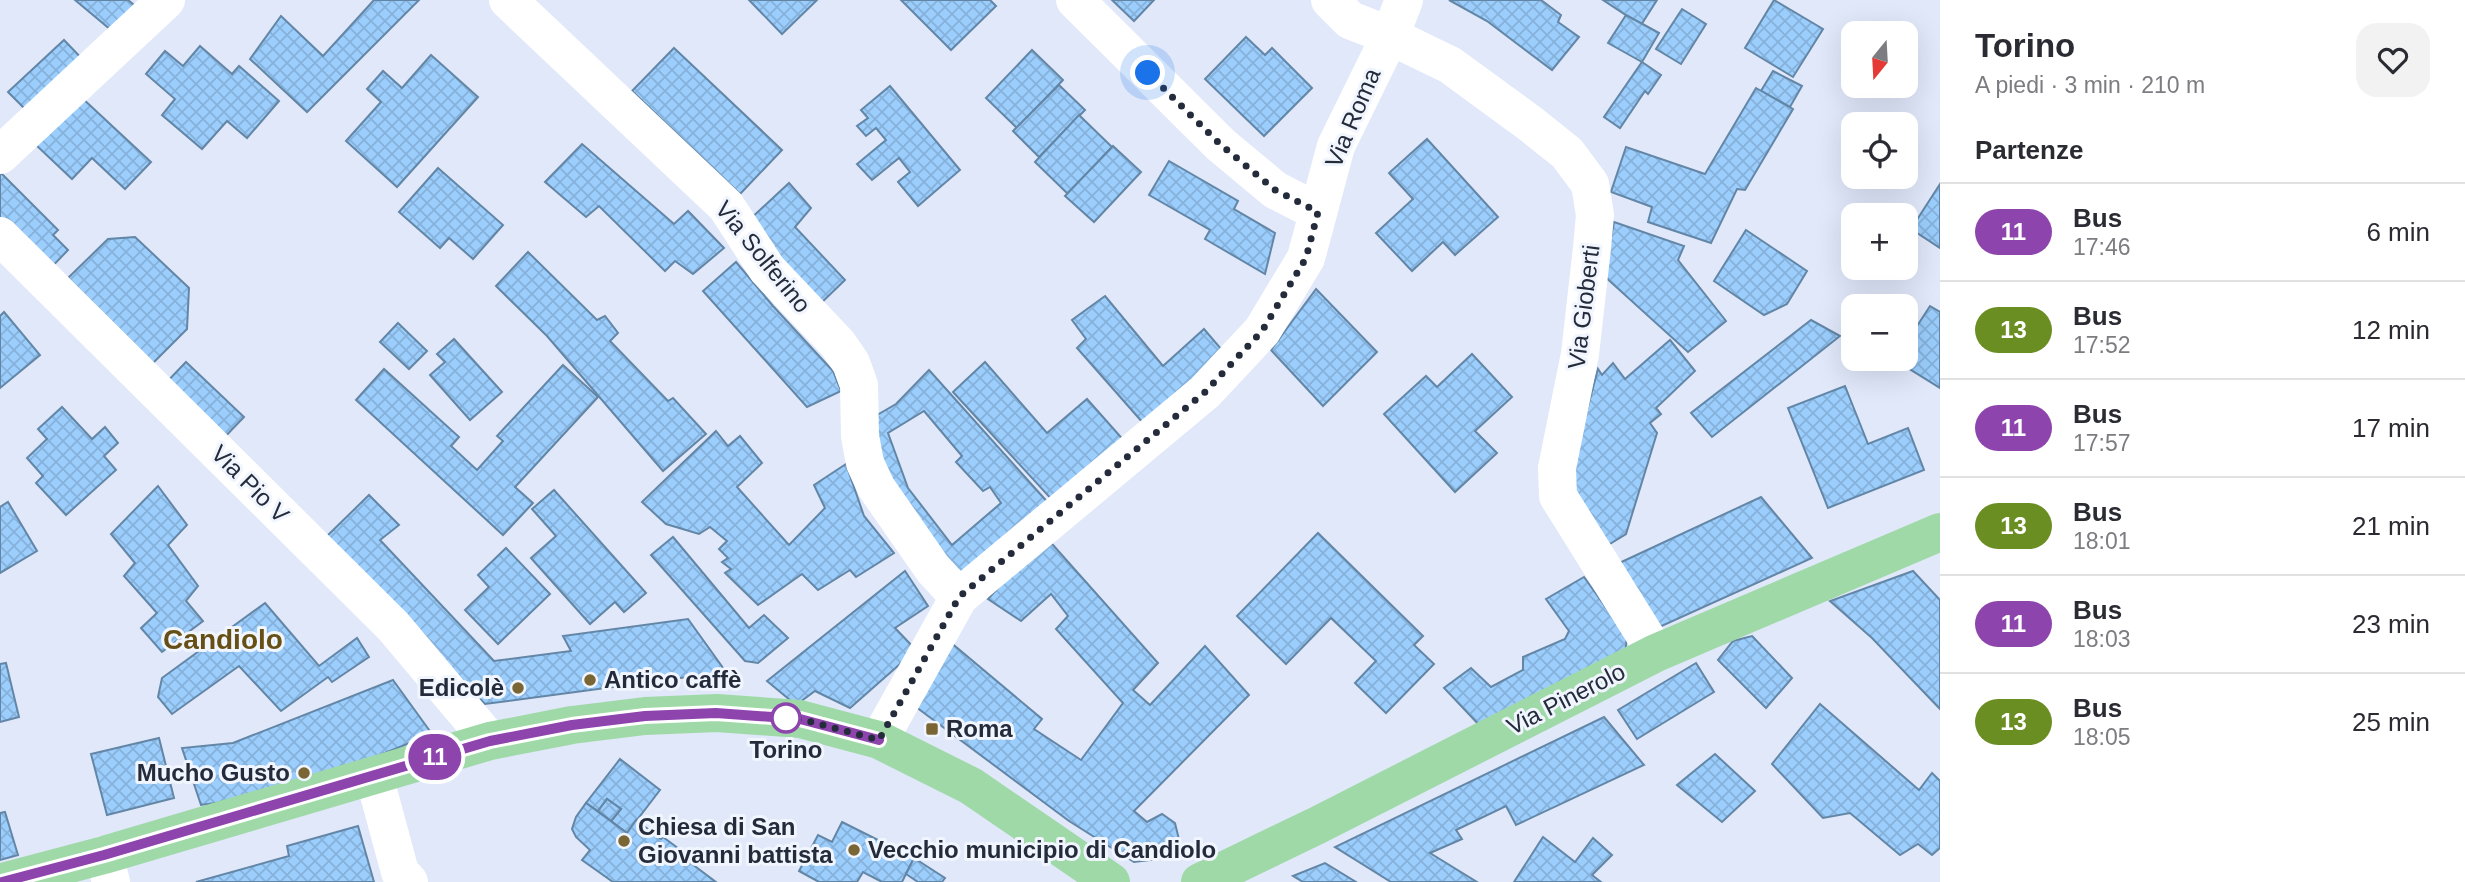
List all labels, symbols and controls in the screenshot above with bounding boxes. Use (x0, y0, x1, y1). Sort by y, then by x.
north arrow (1841, 21, 1918, 98)
map controls (1841, 21, 1918, 371)
button: heart (2356, 23, 2430, 97)
text: Torino (1975, 27, 2075, 64)
your location (1130, 55, 1165, 90)
street label: Via Roma (1320, 64, 1386, 171)
text: A piedi · 3 min · 210 m (1975, 72, 2205, 98)
button: locate (1841, 112, 1918, 189)
text: Partenze (1975, 135, 2083, 165)
street label: Via Solferino (710, 195, 817, 318)
button: + (1841, 203, 1918, 280)
text: Bus (2073, 203, 2122, 233)
text: 6 min (2366, 217, 2430, 247)
text: 11 (2001, 218, 2026, 245)
text: 17:46 (2073, 234, 2131, 260)
street label: Via Gioberti (1562, 243, 1605, 371)
button: − (1841, 294, 1918, 371)
text: Bus (2073, 301, 2122, 331)
text: 12 min (2352, 315, 2430, 345)
text: 13 (2000, 316, 2027, 343)
text: 17:52 (2073, 332, 2131, 358)
text: Bus (2073, 399, 2122, 429)
text: 17 min (2352, 413, 2430, 443)
text: 11 (2001, 414, 2026, 441)
text: 17:57 (2073, 430, 2131, 456)
street label: Via Pio V (206, 439, 295, 528)
text: Bus (2073, 497, 2122, 527)
text: 21 min (2352, 511, 2430, 541)
text: 13 (2000, 512, 2027, 539)
text: 18:01 (2073, 528, 2131, 554)
text: Bus (2073, 595, 2122, 625)
text: 23 min (2352, 609, 2430, 639)
text: 11 (2001, 610, 2026, 637)
district label: Candiolo (163, 624, 283, 655)
text: 18:03 (2073, 626, 2131, 652)
street label: Via Pinerolo (1502, 657, 1629, 740)
place label: Antico caffè (604, 666, 741, 693)
marker: Antico caffè (582, 672, 598, 688)
place label: Edicolè (419, 674, 504, 701)
marker: Edicolè (510, 680, 526, 696)
text: Bus (2073, 693, 2122, 723)
marker: Torino (771, 703, 801, 733)
text: 25 min (2352, 707, 2430, 737)
text: 13 (2000, 708, 2027, 735)
place label: Roma (946, 715, 1013, 742)
marker: Roma (924, 721, 940, 737)
text: 18:05 (2073, 724, 2131, 750)
line badge: 11 (404, 734, 466, 780)
place label: Torino (750, 736, 822, 763)
text: 11 (422, 743, 448, 770)
place label: Mucho Gusto (137, 759, 290, 786)
marker: Mucho Gusto (296, 765, 312, 781)
place label: Chiesa di San Giovanni battista (638, 813, 833, 868)
marker: Chiesa di San Giovanni battista (616, 833, 632, 849)
place label: Vecchio municipio di Candiolo (868, 836, 1216, 863)
marker: Vecchio municipio di Candiolo (846, 842, 862, 858)

